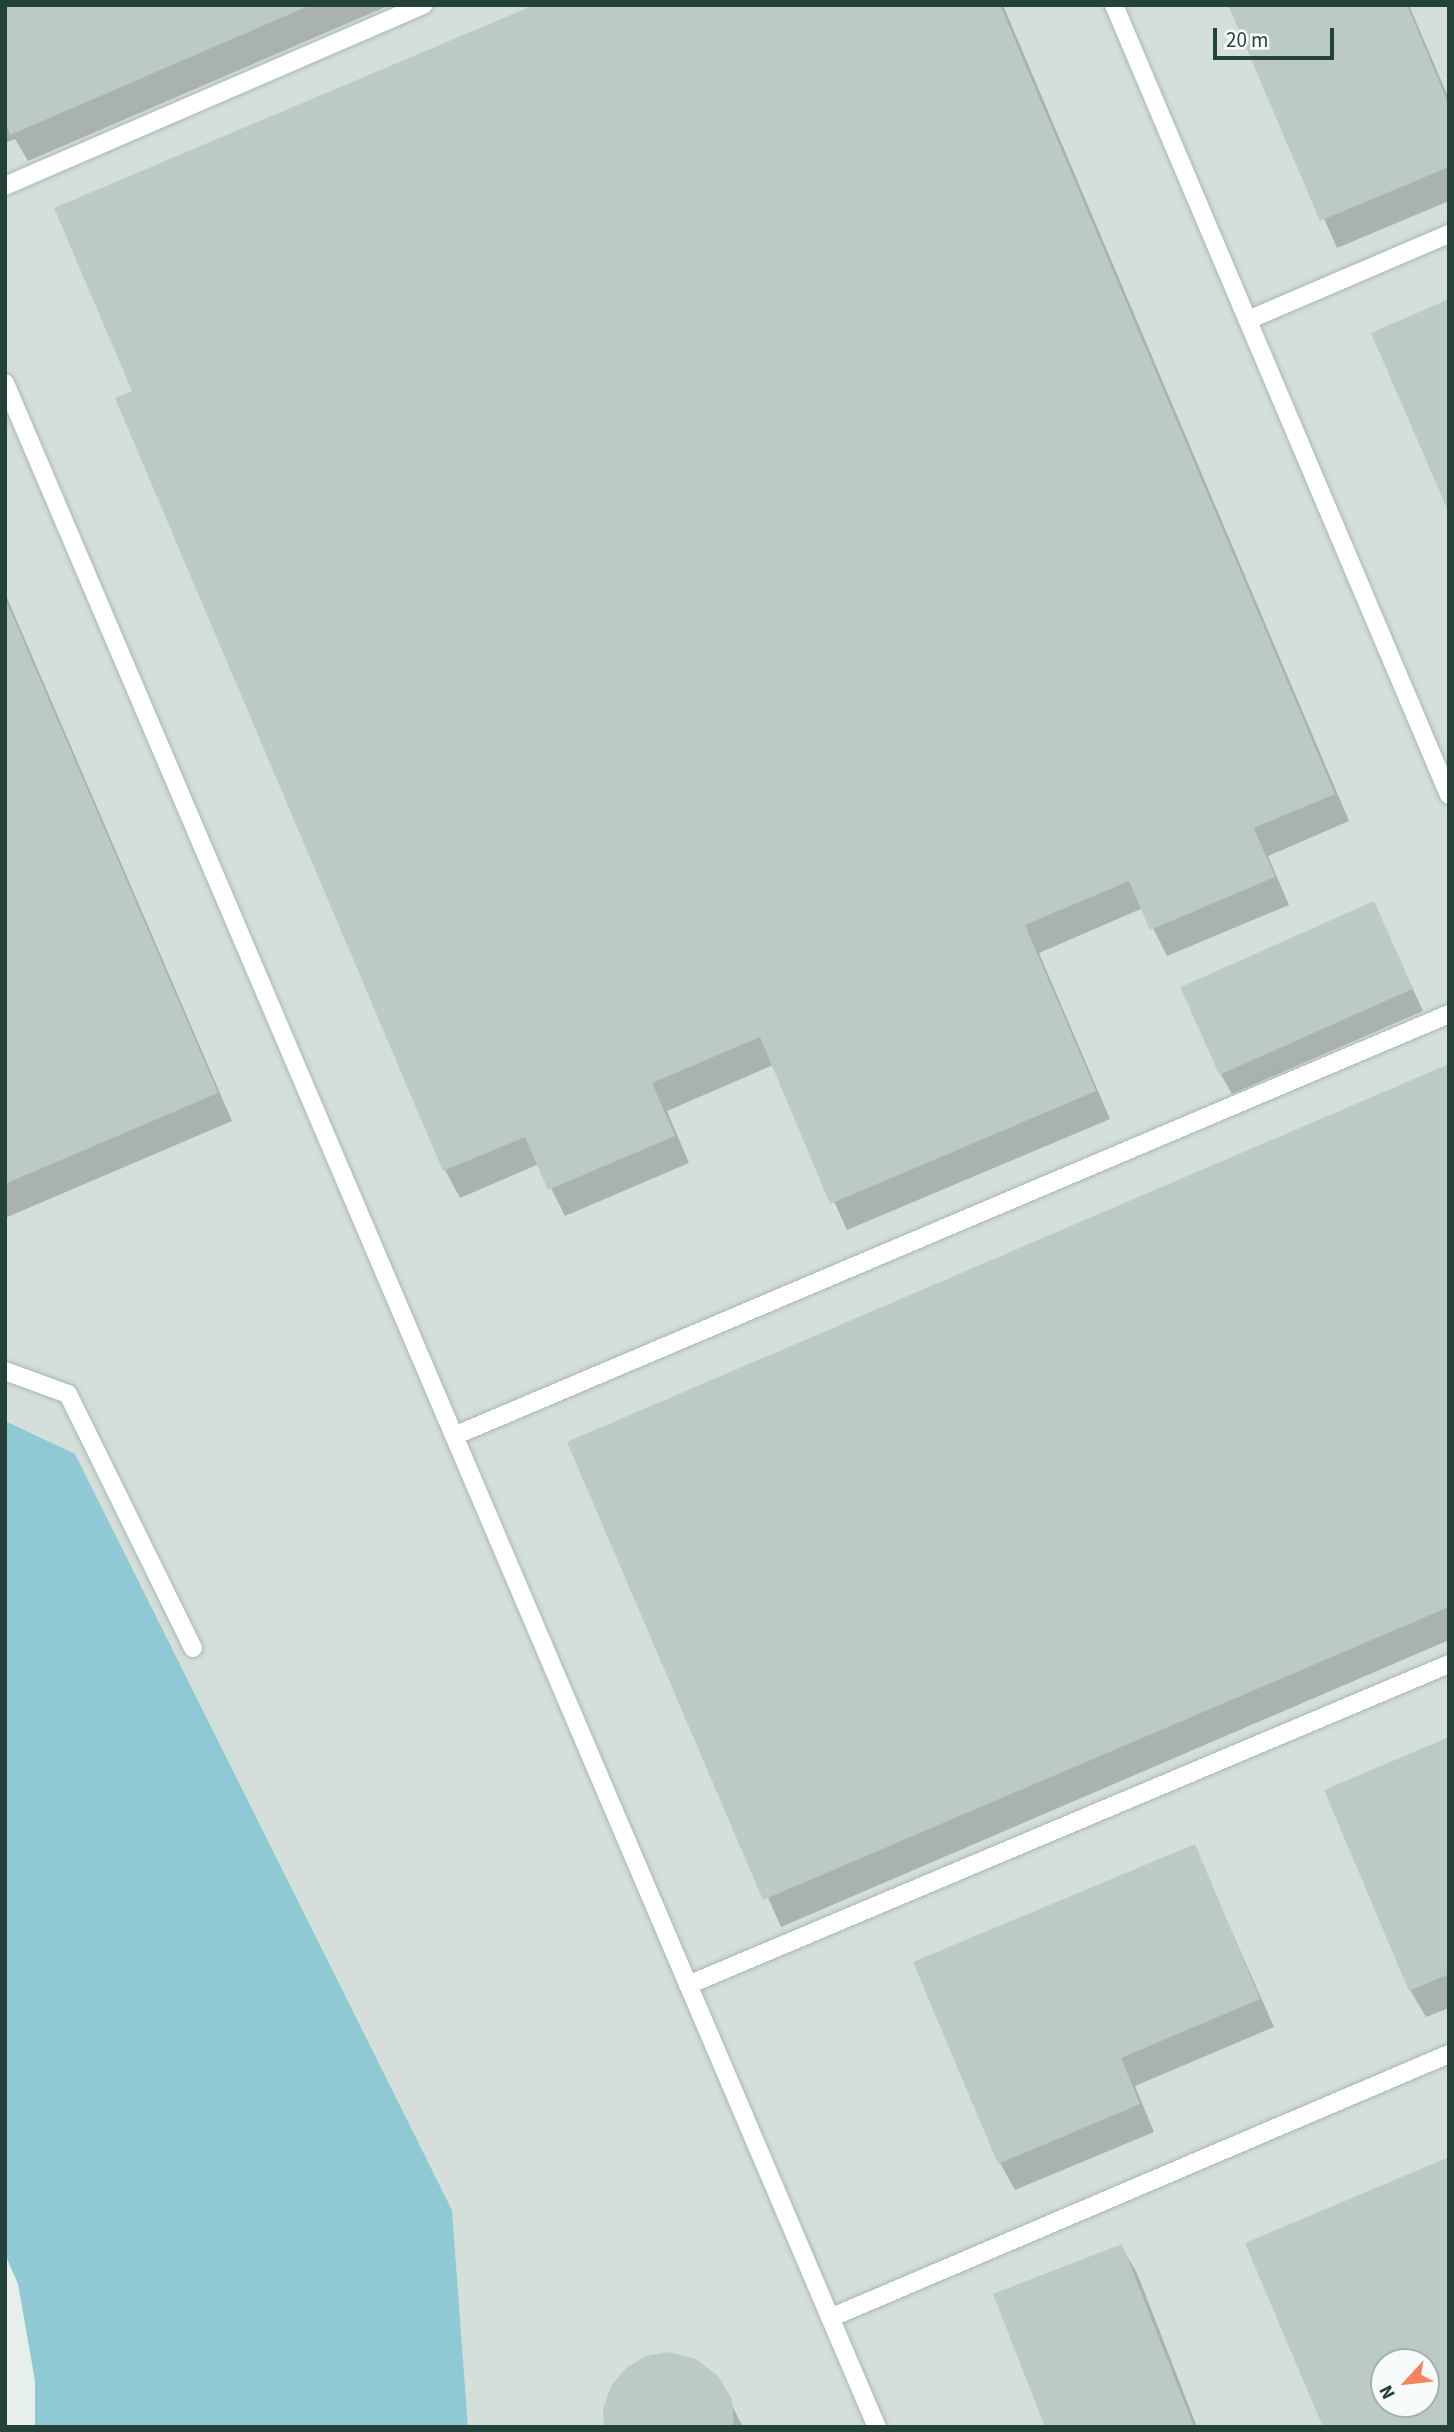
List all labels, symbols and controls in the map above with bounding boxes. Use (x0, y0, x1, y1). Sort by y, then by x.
scale bar (1216, 14, 1337, 58)
text: 20 m (1226, 25, 1268, 55)
north arrow (1370, 2348, 1440, 2418)
text: N (1373, 2380, 1403, 2404)

